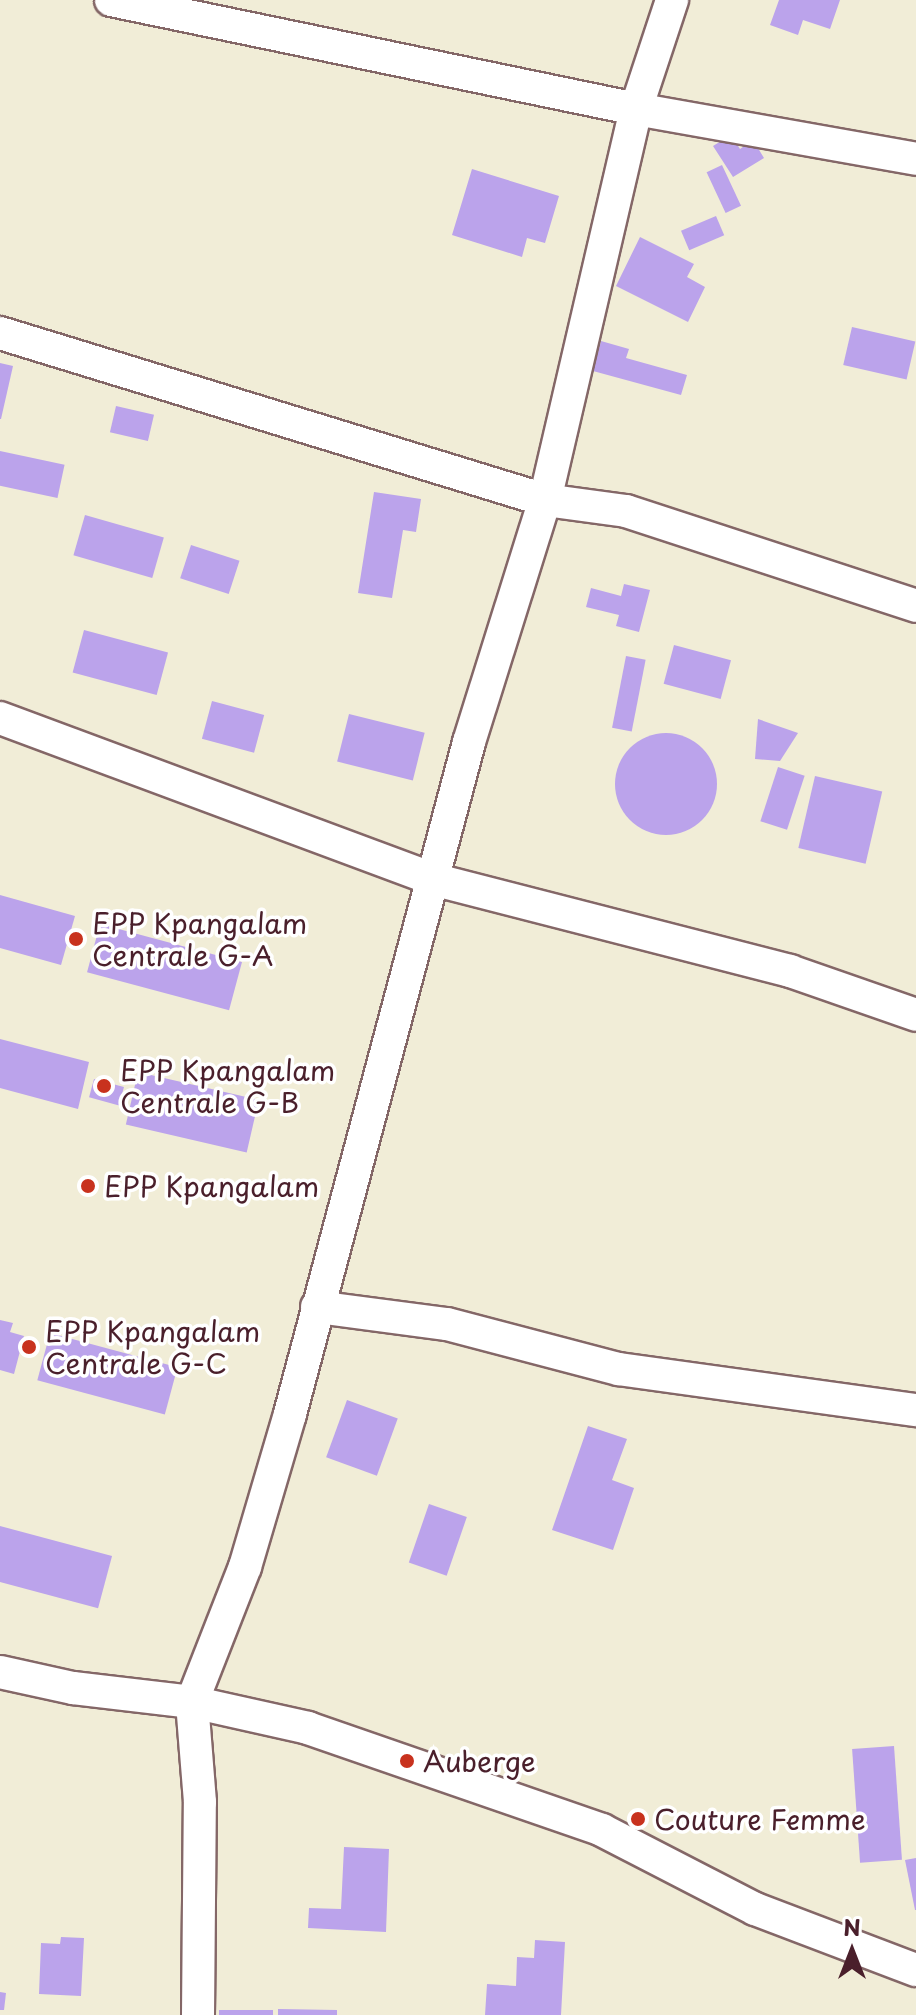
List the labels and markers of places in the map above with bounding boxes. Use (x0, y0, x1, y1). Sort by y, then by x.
place label: EPP Kpangalam Centrale G-A (92, 906, 308, 972)
marker: EPP Kpangalam Centrale G-A (67, 930, 85, 948)
place label: EPP Kpangalam Centrale G-B (120, 1053, 336, 1119)
marker: EPP Kpangalam Centrale G-B (95, 1077, 113, 1095)
place label: EPP Kpangalam (104, 1169, 320, 1203)
marker: EPP Kpangalam (79, 1177, 97, 1195)
place label: EPP Kpangalam Centrale G-C (45, 1314, 261, 1380)
marker: EPP Kpangalam Centrale G-C (20, 1338, 38, 1356)
place label: Auberge (423, 1744, 536, 1778)
marker: Auberge (398, 1752, 416, 1770)
place label: Couture Femme (654, 1802, 867, 1836)
marker: Couture Femme (629, 1810, 647, 1828)

